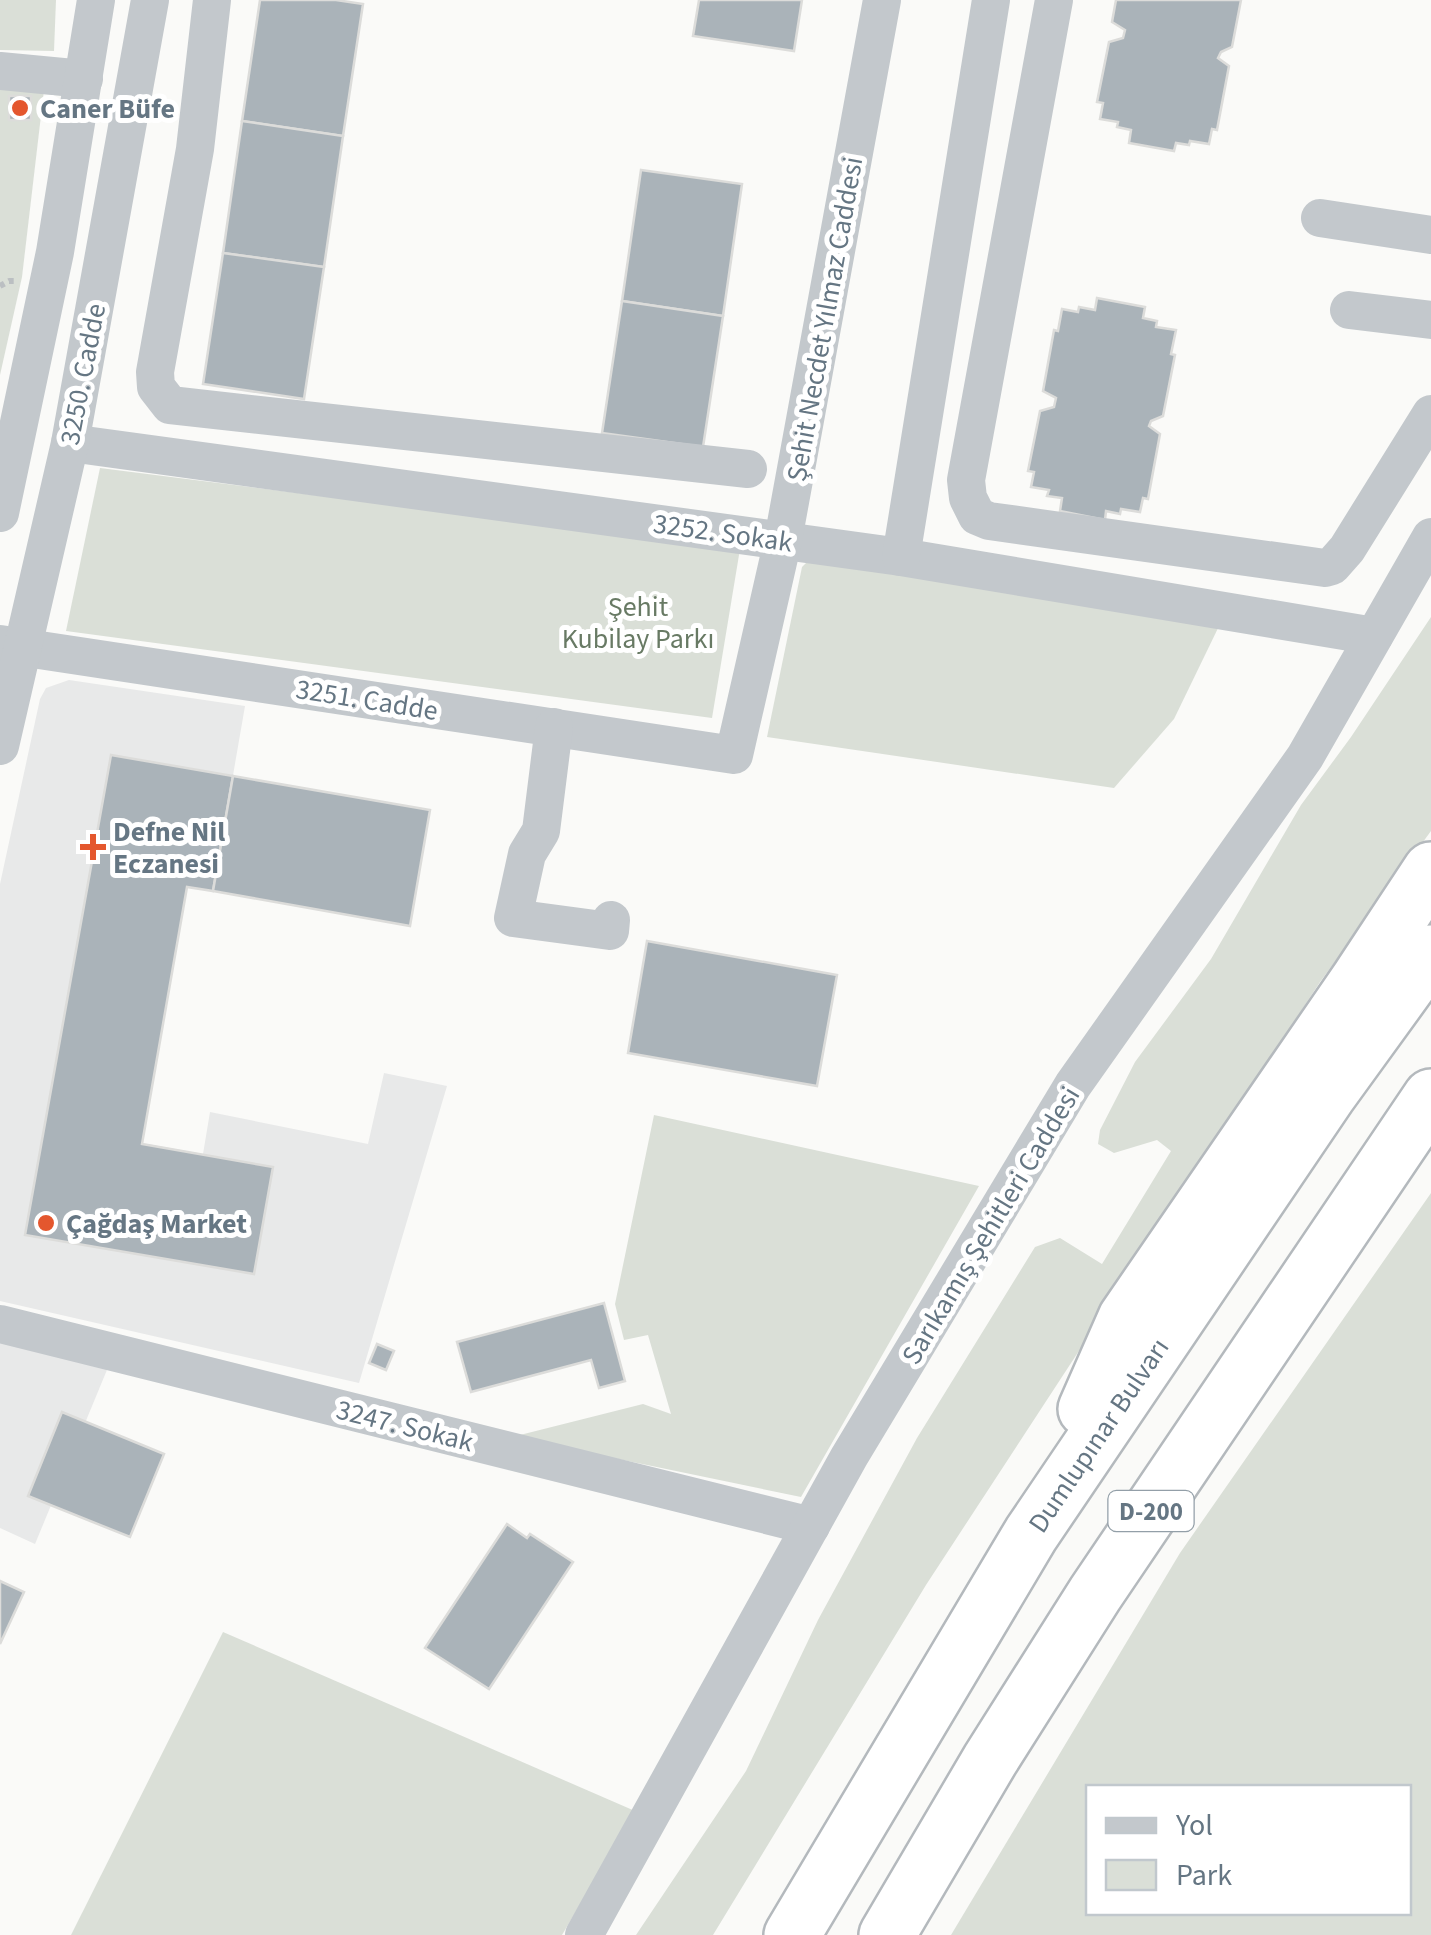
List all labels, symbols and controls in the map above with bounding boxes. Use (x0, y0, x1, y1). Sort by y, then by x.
place label: Caner Büfe (40, 89, 175, 129)
marker: Caner Büfe (9, 97, 31, 119)
street label: Şehit Necdet Yılmaz Caddesi (777, 154, 873, 485)
street label: 3250. Cadde (50, 300, 116, 448)
street label: 3252. Sokak (651, 503, 795, 563)
park label: Şehit Kubilay Parkı (562, 587, 714, 659)
street label: 3251. Cadde (293, 669, 441, 731)
place label: Defne Nil Eczanesi (113, 812, 225, 884)
marker: Defne Nil Eczanesi (82, 836, 104, 858)
street label: Sarıkamış Şehitleri Caddesi (892, 1079, 1090, 1372)
place label: Çağdaş Market (66, 1204, 247, 1244)
marker: Çağdaş Market (35, 1212, 57, 1234)
street label: Dumlupınar Bulvarı (1019, 1330, 1179, 1541)
street label: 3247. Sokak (332, 1390, 478, 1462)
road number: D-200 (1108, 1491, 1194, 1531)
legend (1086, 1785, 1411, 1915)
text: Yol (1175, 1804, 1213, 1847)
text: Park (1176, 1854, 1232, 1897)

